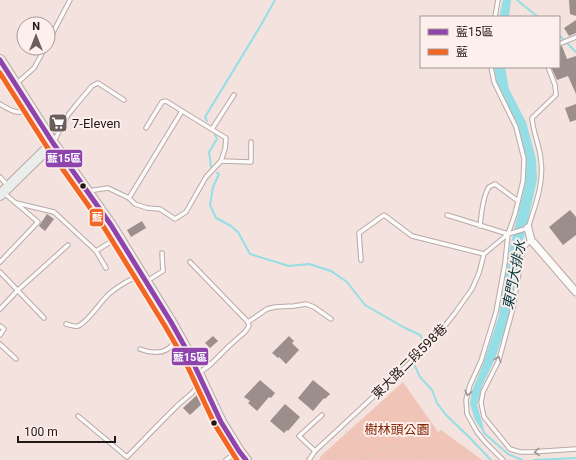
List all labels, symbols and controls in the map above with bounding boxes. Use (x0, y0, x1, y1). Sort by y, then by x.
north arrow (16, 16, 56, 56)
legend (420, 16, 560, 68)
text: N (32, 20, 40, 33)
text: 藍15區 (456, 25, 494, 39)
text: 藍 (456, 45, 468, 59)
supermarket icon: 7-Eleven (47, 112, 69, 134)
place label: 7-Eleven (72, 116, 121, 131)
line badge: 藍15區 (45, 149, 83, 168)
text: 藍15區 (47, 152, 81, 165)
unlabelled marker (78, 181, 88, 191)
line badge: 藍 (89, 208, 104, 227)
text: 藍 (92, 211, 103, 224)
water label: 東門大排水 (499, 238, 529, 311)
street label: 東大路二段598巷 (369, 321, 450, 402)
line badge: 藍15區 (171, 347, 209, 366)
text: 藍15區 (173, 351, 207, 364)
one-way arrow (494, 356, 502, 363)
one-way arrow (464, 389, 473, 396)
scale bar (18, 418, 115, 444)
unlabelled marker (209, 418, 219, 428)
park label: 樹林頭公園 (364, 422, 430, 437)
text: 100 m (24, 425, 58, 439)
one-way arrow (534, 447, 540, 456)

